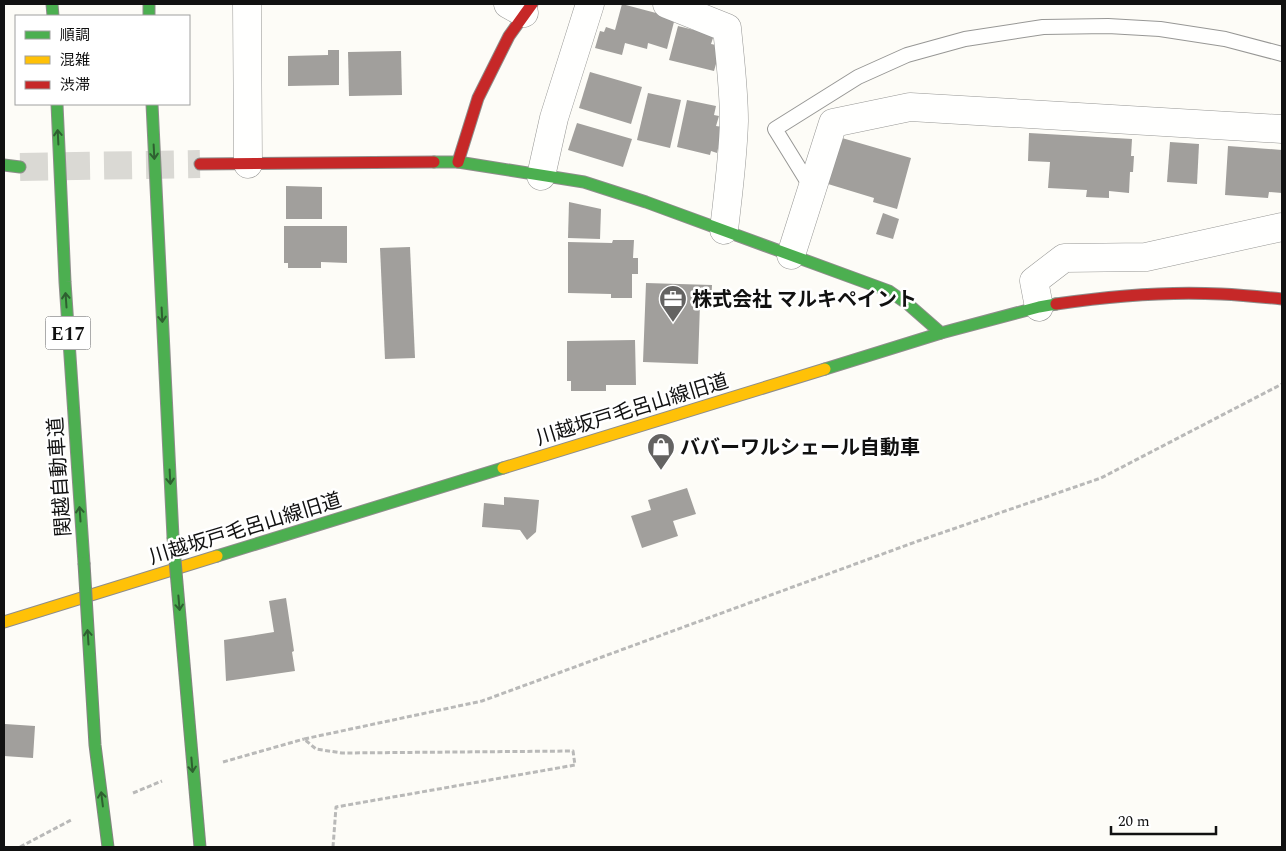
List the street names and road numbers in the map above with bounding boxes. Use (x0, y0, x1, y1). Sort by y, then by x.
road number: E17 (46, 316, 90, 349)
street label: 川越坂戸毛呂山線旧道 (532, 366, 732, 454)
street label: 関越自動車道 (41, 416, 79, 538)
street label: 川越坂戸毛呂山線旧道 (145, 485, 345, 573)

